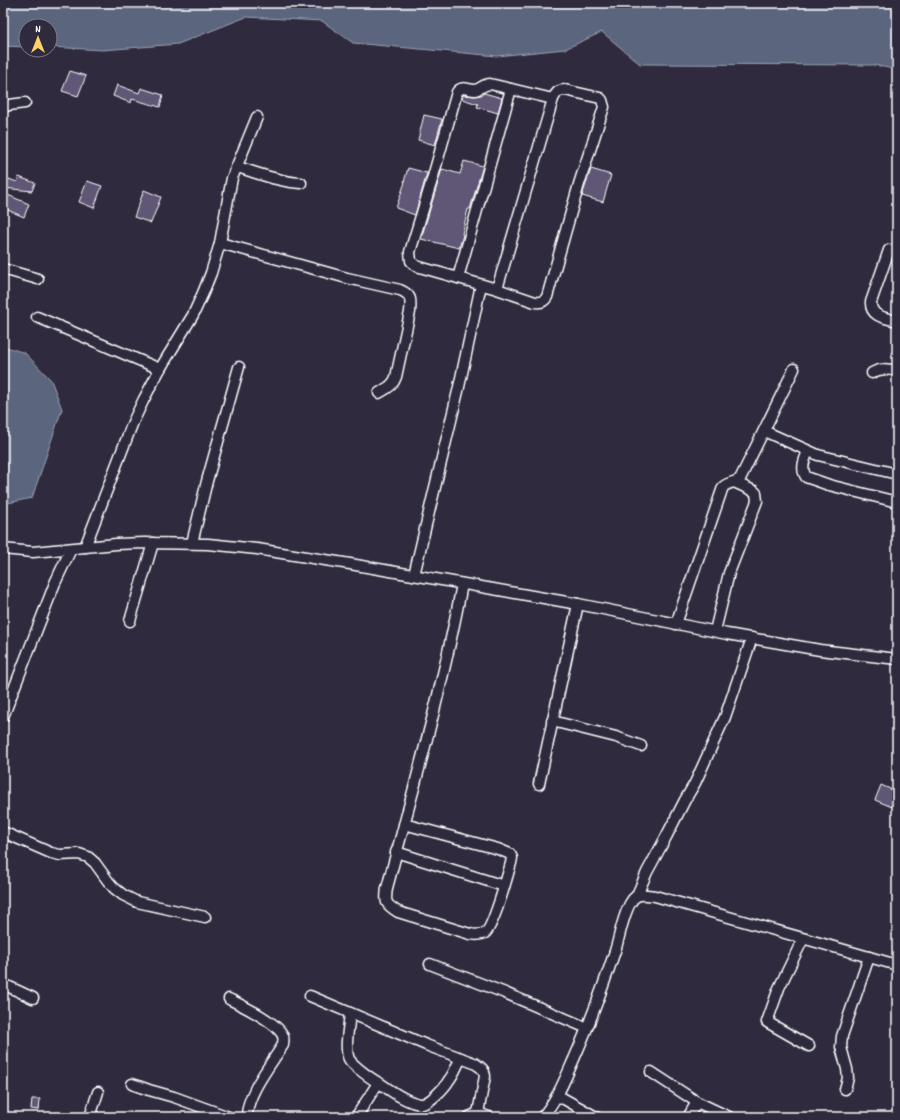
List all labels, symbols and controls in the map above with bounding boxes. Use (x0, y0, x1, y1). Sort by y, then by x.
north arrow (18, 18, 58, 58)
text: N (35, 22, 41, 38)

